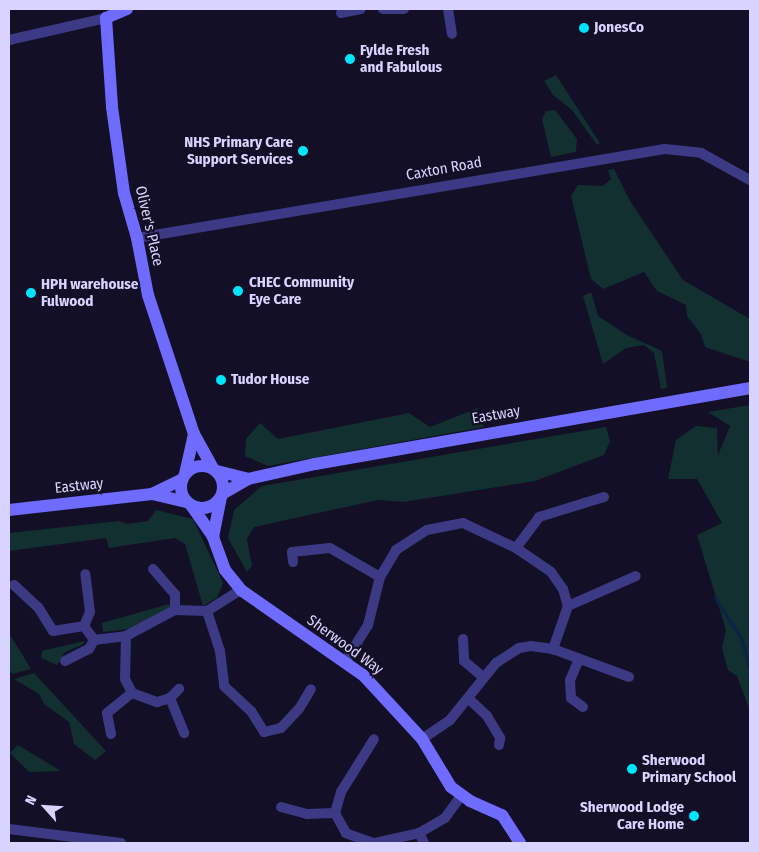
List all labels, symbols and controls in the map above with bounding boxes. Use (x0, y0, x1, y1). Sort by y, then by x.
place label: JonesCo (594, 19, 644, 37)
marker: JonesCo (578, 22, 590, 34)
place label: Fylde Fresh and Fabulous (360, 41, 442, 76)
marker: Fylde Fresh and Fabulous (344, 53, 356, 65)
place label: NHS Primary Care Support Services (184, 133, 293, 168)
marker: NHS Primary Care Support Services (297, 145, 309, 157)
street label: Caxton Road (405, 153, 483, 185)
street label: Oliver's Place (131, 184, 167, 268)
place label: CHEC Community Eye Care (249, 273, 354, 308)
place label: HPH warehouse Fulwood (41, 275, 138, 310)
marker: CHEC Community Eye Care (231, 284, 245, 298)
marker: HPH warehouse Fulwood (25, 287, 37, 299)
place label: Tudor House (231, 371, 309, 389)
marker: Tudor House (215, 374, 227, 386)
street label: Eastway (470, 402, 522, 428)
street label: Eastway (54, 474, 104, 498)
street label: Sherwood Way (303, 611, 387, 679)
place label: Sherwood Primary School (642, 751, 736, 786)
marker: Sherwood Primary School (626, 763, 638, 775)
north arrow (20, 782, 70, 832)
text: N (22, 793, 41, 808)
place label: Sherwood Lodge Care Home (580, 798, 684, 833)
marker: Sherwood Lodge Care Home (688, 810, 700, 822)

